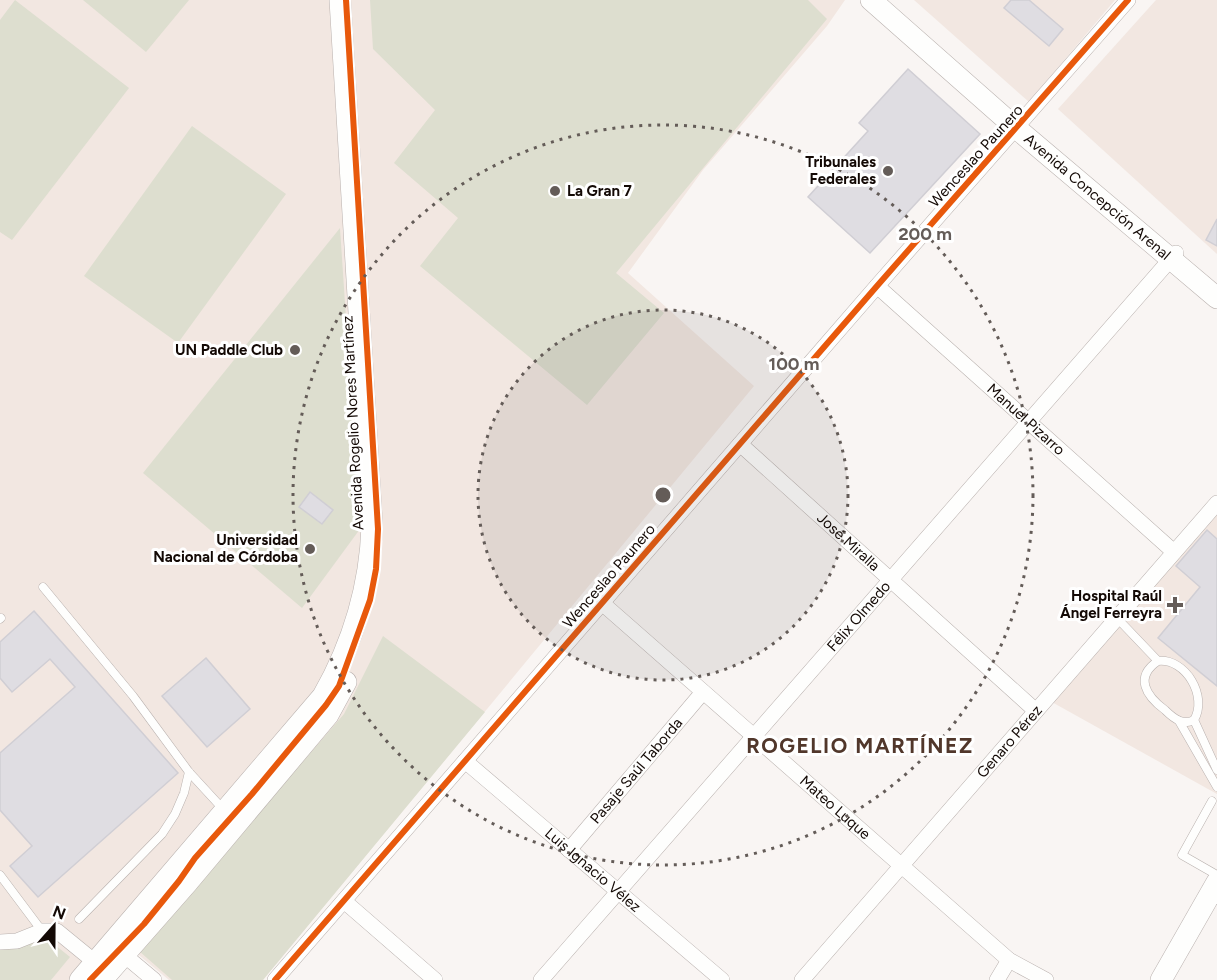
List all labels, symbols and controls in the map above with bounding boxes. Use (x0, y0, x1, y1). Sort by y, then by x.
street label: Wenceslao Paunero (925, 101, 1027, 211)
street label: Avenida Concepción Arenal (1021, 130, 1174, 264)
place label: Tribunales Federales (805, 153, 876, 188)
marker: Tribunales Federales (881, 164, 895, 178)
place label: La Gran 7 (567, 182, 632, 200)
marker: La Gran 7 (548, 184, 562, 198)
text: 200 m (898, 223, 952, 245)
street label: Avenida Rogelio Nores Martínez (338, 315, 368, 531)
place label: UN Paddle Club (175, 341, 283, 359)
marker: UN Paddle Club (288, 343, 302, 357)
text: 100 m (769, 353, 819, 375)
street label: Manuel Pizarro (983, 380, 1069, 459)
centre of rings (653, 485, 673, 505)
street label: José Miralla (813, 509, 884, 575)
street label: Wenceslao Paunero (559, 520, 659, 632)
place label: Universidad Nacional de Córdoba (153, 531, 298, 566)
marker: Universidad Nacional de Córdoba (303, 542, 317, 556)
street label: Félix Olmedo (823, 577, 894, 655)
place label: Hospital Raúl Ángel Ferreyra (1060, 587, 1162, 622)
marker: Hospital Raúl Ángel Ferreyra (1166, 596, 1184, 614)
street label: Genaro Pérez (973, 702, 1046, 782)
street label: Pasaje Saúl Taborda (586, 714, 686, 827)
district label: ROGELIO MARTÍNEZ (746, 733, 974, 758)
street label: Mateo Luque (796, 772, 874, 843)
street label: Luis Ignacio Vélez (541, 824, 644, 916)
north arrow (24, 896, 84, 956)
text: N (50, 901, 68, 924)

